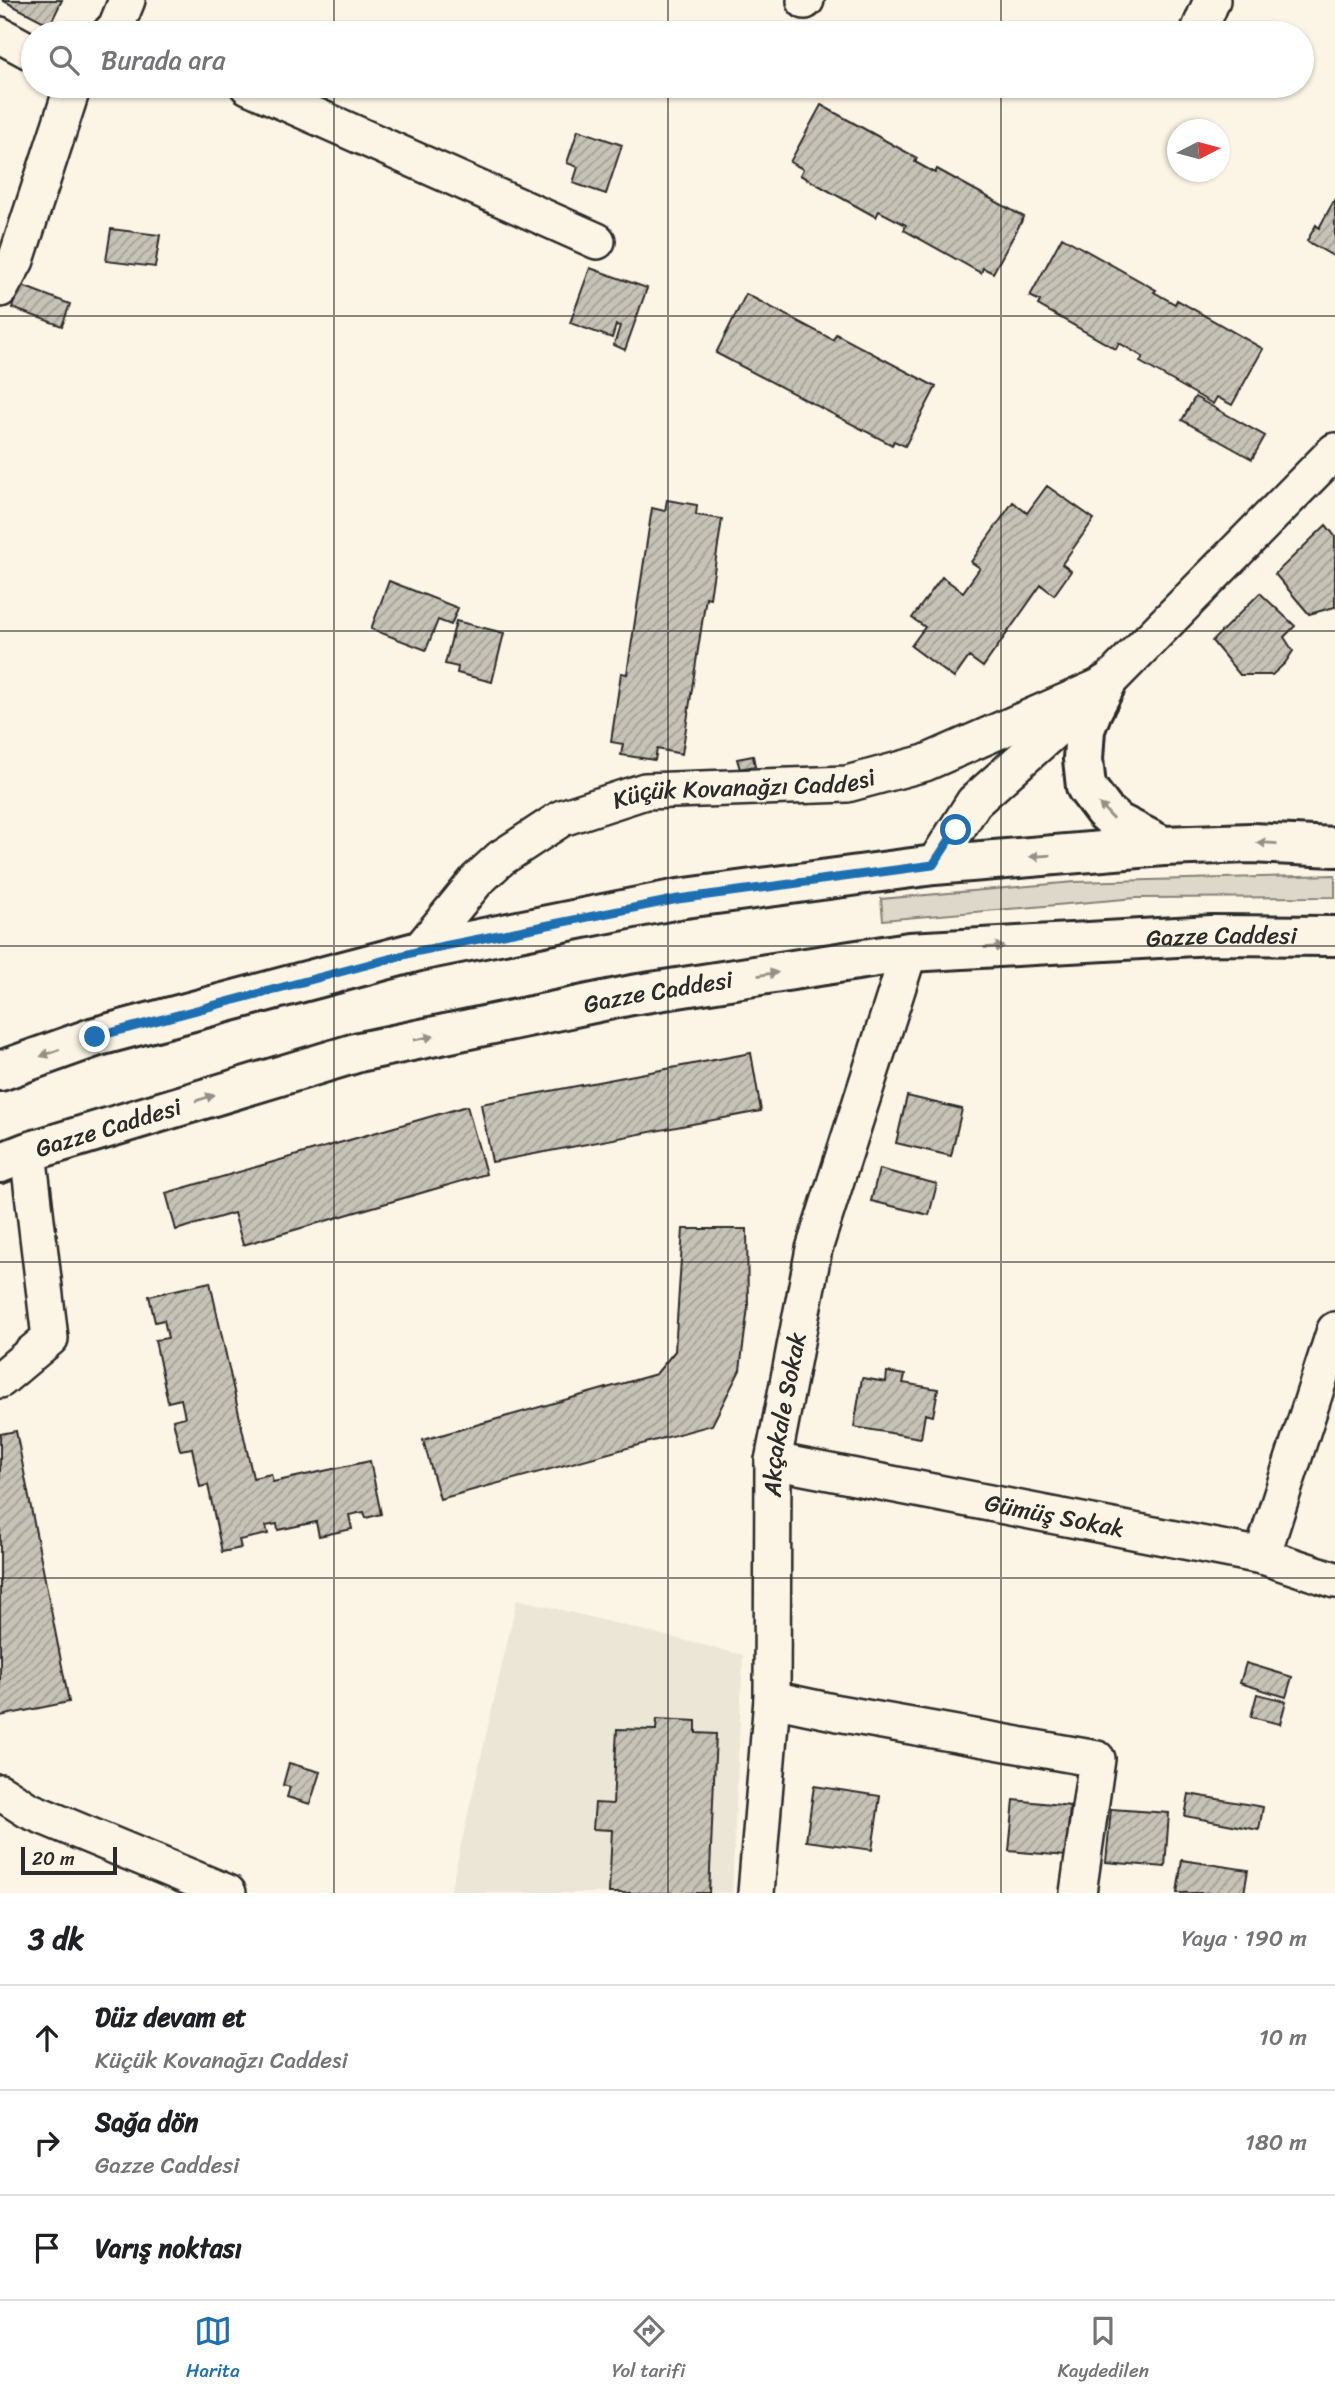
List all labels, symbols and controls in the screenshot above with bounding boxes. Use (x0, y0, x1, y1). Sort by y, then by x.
search box (21, 21, 1314, 98)
text: Burada ara (101, 37, 225, 83)
icon: search (45, 41, 83, 79)
north arrow (1167, 119, 1230, 182)
street label: Küçük Kovanağzı Caddesi (607, 756, 880, 821)
one-way arrow (1098, 803, 1114, 820)
route start (940, 814, 971, 845)
one-way arrow (1256, 838, 1278, 849)
one-way arrow (1029, 851, 1051, 862)
street label: Gazze Caddesi (1145, 914, 1298, 960)
one-way arrow (983, 942, 1005, 953)
street label: Gazze Caddesi (580, 958, 737, 1026)
one-way arrow (758, 968, 780, 979)
route end (79, 1021, 110, 1052)
one-way arrow (413, 1033, 435, 1044)
one-way arrow (40, 1048, 61, 1059)
street label: Gazze Caddesi (30, 1085, 188, 1170)
one-way arrow (195, 1093, 216, 1103)
street label: Akçakale Sokak (752, 1328, 818, 1498)
street label: Gümüş Sokak (981, 1482, 1128, 1550)
text: 20 m (32, 1842, 75, 1875)
scale bar (21, 1844, 117, 1876)
text: 3 dk (28, 1912, 84, 1966)
text: Yaya · 190 m (1181, 1918, 1307, 1959)
text: Düz devam et (95, 1994, 246, 2040)
text: 10 m (1259, 2017, 1307, 2058)
icon: ahead (28, 2019, 66, 2057)
text: Küçük Kovanağzı Caddesi (95, 2040, 348, 2081)
text: Sağa dön (95, 2099, 198, 2145)
text: 180 m (1245, 2122, 1307, 2163)
icon: right (28, 2124, 66, 2162)
text: Gazze Caddesi (95, 2145, 239, 2186)
text: Varış noktası (95, 2225, 242, 2271)
icon: arrive (28, 2229, 66, 2267)
tab: Harita (186, 2312, 240, 2387)
tab: Yol tarifi (612, 2312, 685, 2387)
tab: Kaydedilen (1058, 2312, 1149, 2387)

